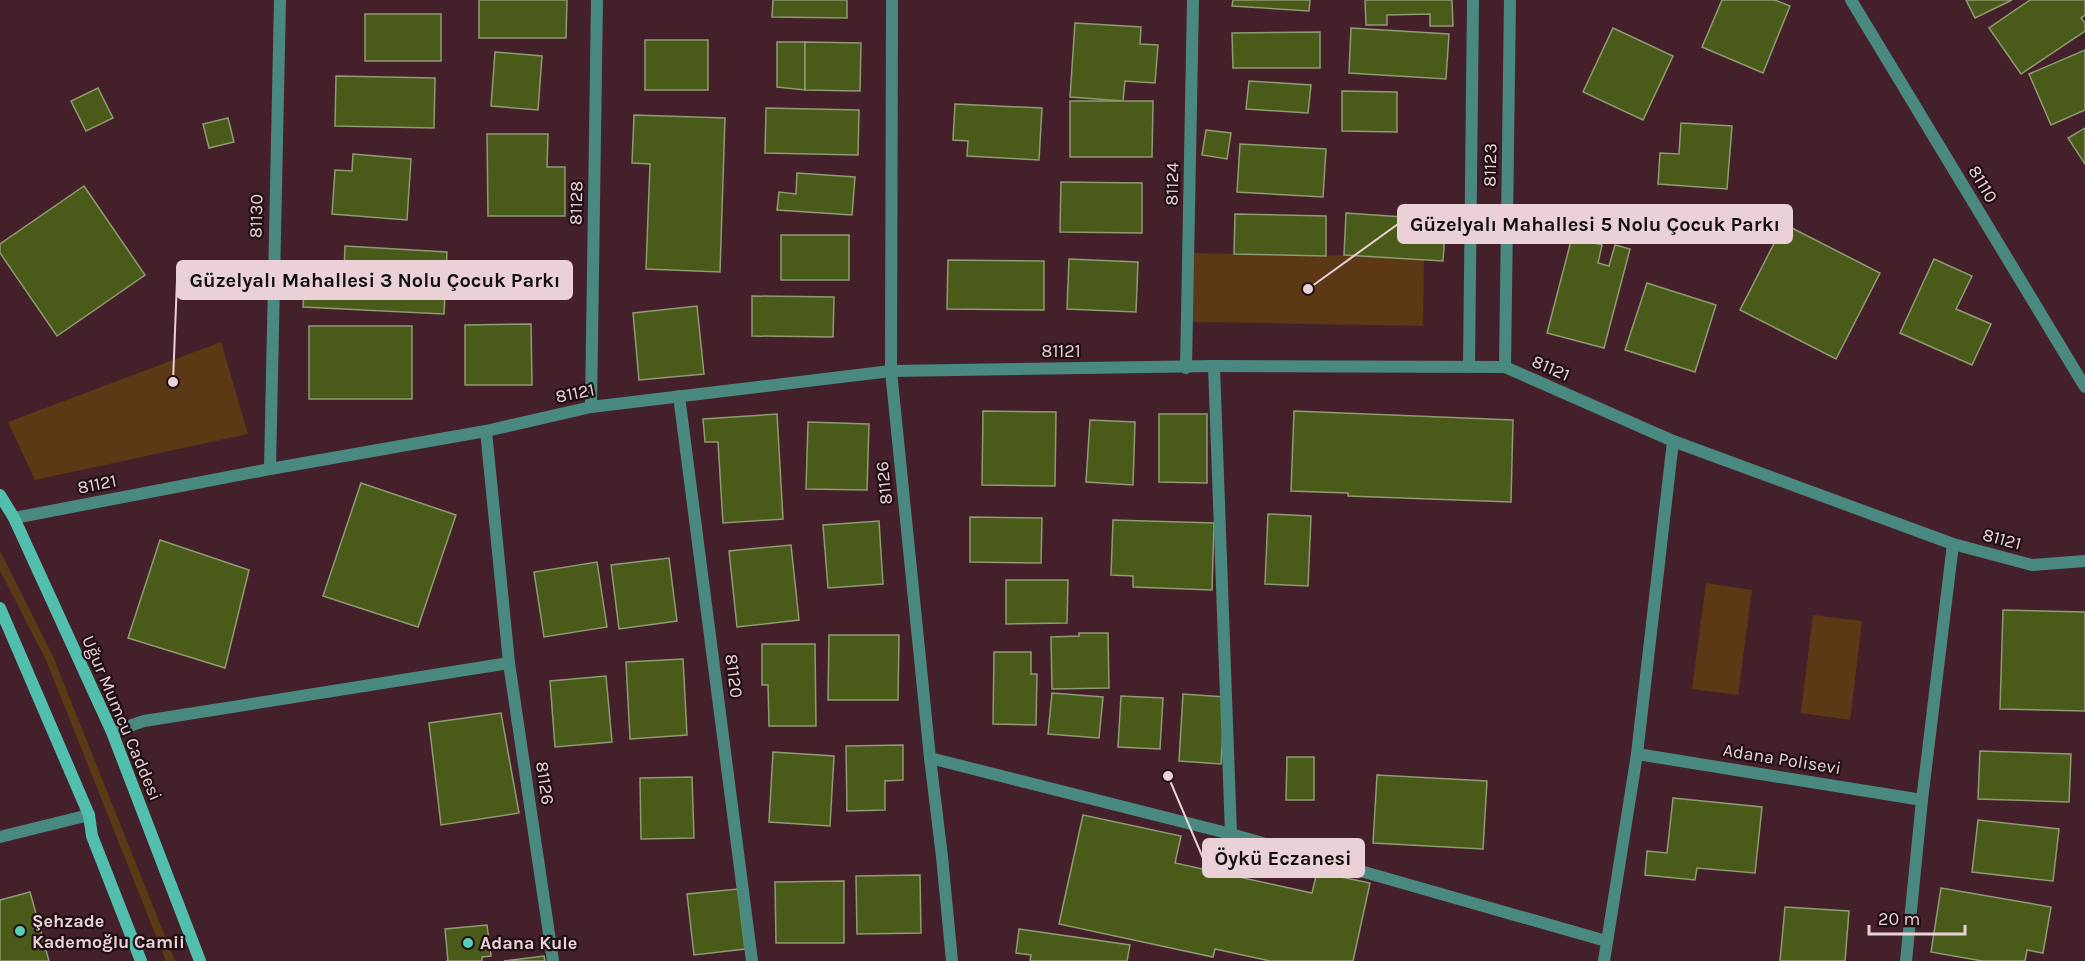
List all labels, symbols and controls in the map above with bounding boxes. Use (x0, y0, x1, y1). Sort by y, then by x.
street label: 81123 (1479, 143, 1501, 187)
street label: 81110 (1963, 161, 2003, 207)
street label: 81124 (1161, 162, 1183, 206)
street label: 81128 (565, 181, 587, 225)
street label: 81130 (245, 194, 267, 238)
callout: Güzelyalı Mahallesi 5 Nolu Çocuk Parkı (1398, 205, 1792, 243)
text: Güzelyalı Mahallesi 5 Nolu Çocuk Parkı (1410, 213, 1780, 236)
callout: Güzelyalı Mahallesi 3 Nolu Çocuk Parkı (177, 261, 572, 299)
text: Güzelyalı Mahallesi 3 Nolu Çocuk Parkı (190, 269, 560, 292)
street label: 81121 (1041, 340, 1081, 362)
street label: 81121 (1529, 350, 1573, 386)
street label: 81121 (554, 378, 596, 408)
street label: 81126 (871, 460, 897, 506)
street label: 81121 (76, 469, 118, 499)
street label: 81121 (1980, 523, 2024, 555)
street label: Uğur Mumcu Caddesi (77, 632, 167, 804)
street label: 81120 (720, 653, 748, 699)
street label: Adana Polisevi (1721, 739, 1843, 779)
street label: 81126 (531, 760, 559, 806)
callout: Öykü Eczanesi (1203, 839, 1364, 877)
text: Öykü Eczanesi (1214, 847, 1352, 870)
scale bar (1869, 898, 1965, 936)
text: 20 m (1878, 908, 1920, 930)
place label: Şehzade Kademoğlu Camii (32, 910, 185, 953)
marker: Şehzade Kademoğlu Camii (13, 924, 27, 938)
place label: Adana Kule (480, 932, 577, 954)
marker: Adana Kule (461, 936, 475, 950)

